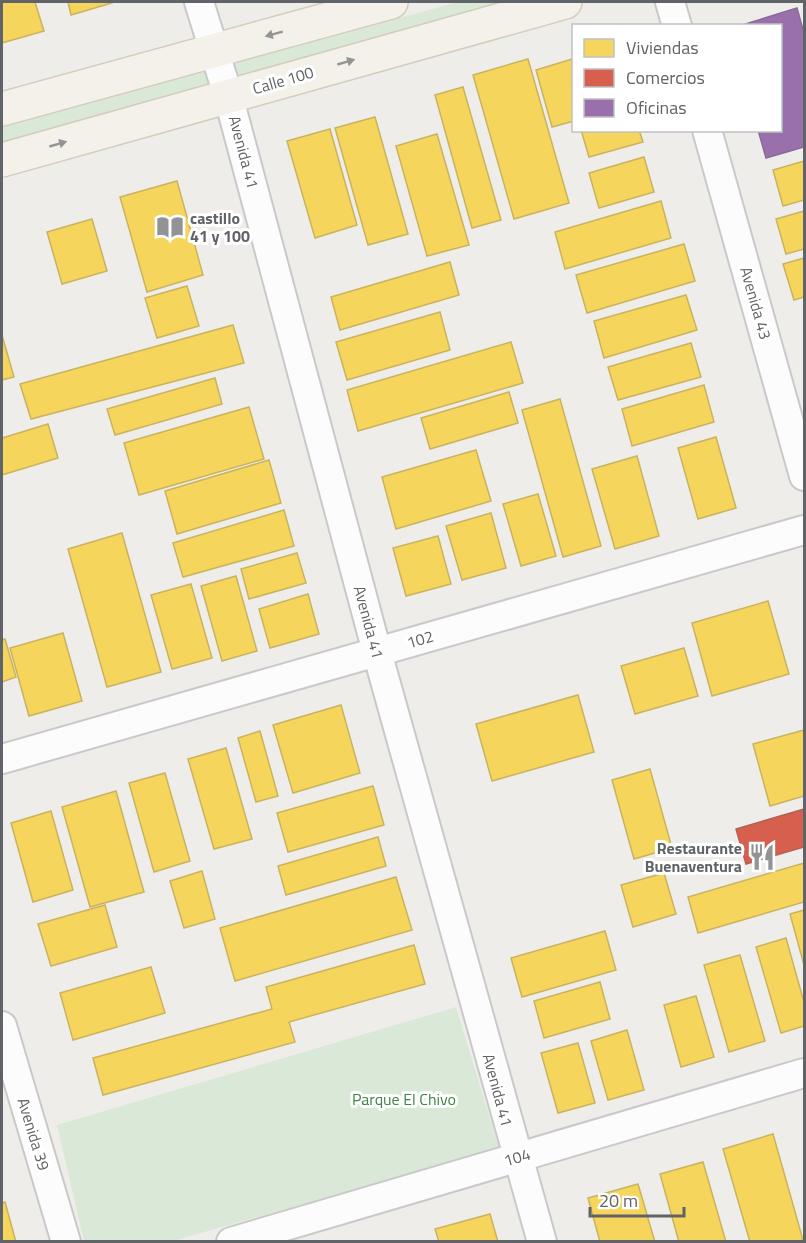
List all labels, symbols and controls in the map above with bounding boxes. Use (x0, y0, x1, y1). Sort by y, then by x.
legend (572, 24, 782, 132)
one-way arrow (265, 30, 283, 39)
text: Viviendas (626, 34, 699, 61)
one-way arrow (337, 57, 355, 67)
street label: Calle 100 (250, 60, 316, 100)
text: Comercios (626, 64, 705, 91)
text: Oficinas (626, 94, 687, 121)
street label: Avenida 41 (223, 113, 265, 191)
one-way arrow (49, 139, 67, 148)
place label: castillo 41 y 100 (190, 206, 250, 248)
library icon: castillo 41 y 100 (155, 212, 185, 242)
street label: Avenida 43 (734, 264, 778, 342)
street label: Avenida 41 (348, 583, 390, 661)
street label: 102 (404, 624, 436, 654)
place label: Restaurante Buenaventura (645, 836, 742, 878)
restaurant icon: Restaurante Buenaventura (747, 842, 777, 872)
street label: Avenida 41 (477, 1051, 519, 1129)
park label: Parque El Chivo (352, 1087, 456, 1111)
street label: Avenida 39 (12, 1095, 56, 1173)
street label: 104 (501, 1142, 533, 1172)
scale bar (590, 1180, 684, 1218)
text: 20 m (599, 1187, 638, 1214)

